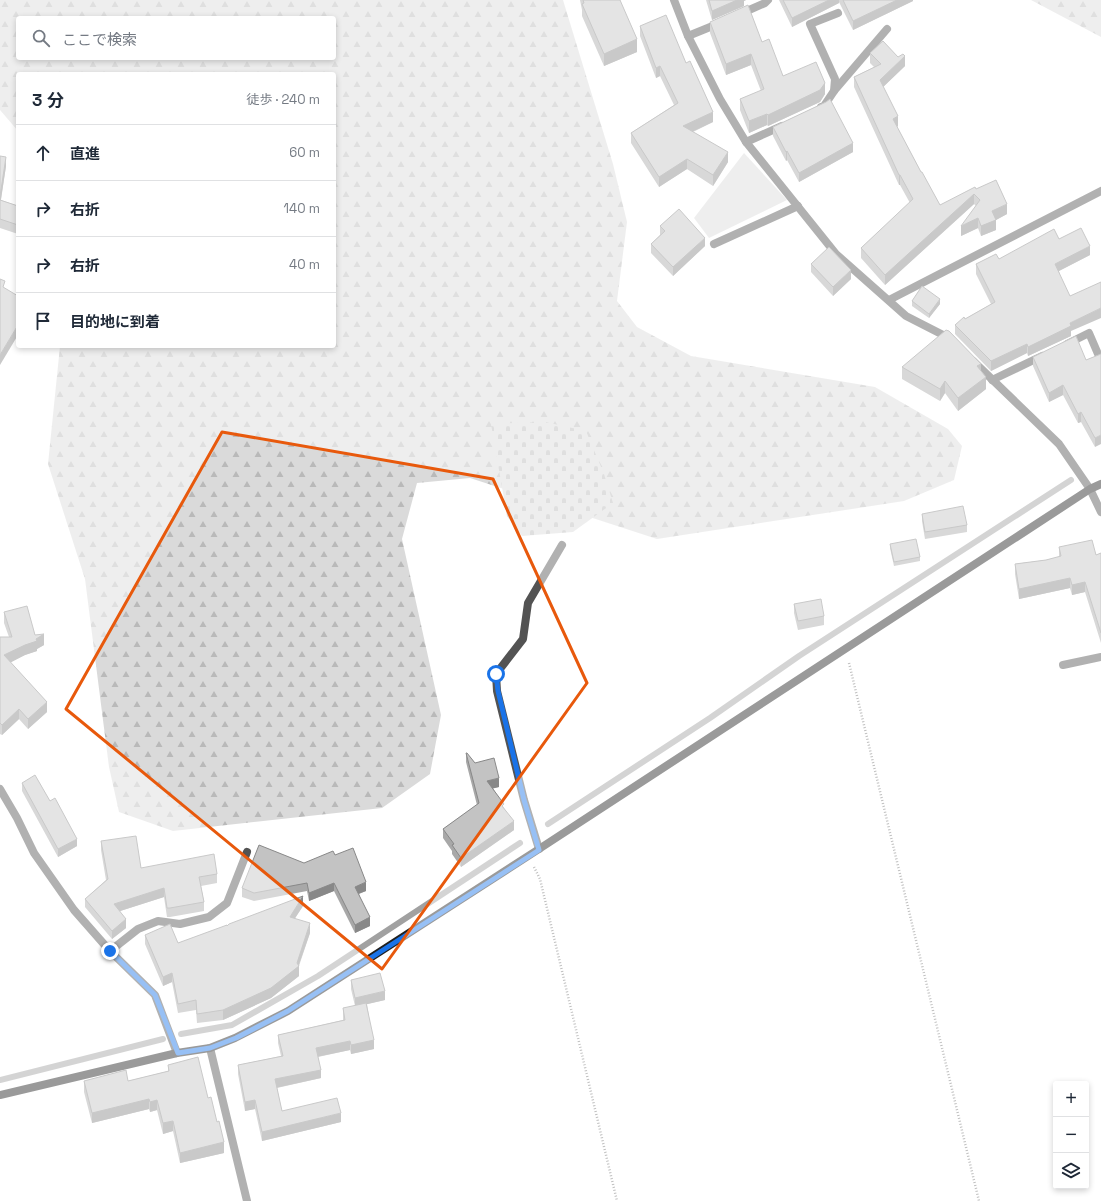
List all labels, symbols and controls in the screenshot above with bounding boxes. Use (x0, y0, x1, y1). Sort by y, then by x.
search box (16, 16, 336, 60)
icon: search (30, 27, 52, 49)
text: ここで検索 (62, 30, 137, 49)
text: 3 分 (32, 89, 64, 111)
text: 徒歩 · 240 m (246, 91, 320, 108)
icon: ahead (32, 142, 54, 164)
text: 直進 (70, 144, 100, 163)
text: 60 m (289, 144, 320, 161)
icon: right (32, 198, 54, 220)
text: 右折 (70, 200, 100, 219)
text: 140 m (284, 200, 320, 217)
icon: right (32, 254, 54, 276)
text: 右折 (70, 256, 100, 275)
text: 40 m (289, 256, 320, 273)
icon: arrive (32, 310, 54, 332)
text: 目的地に到着 (70, 312, 160, 331)
route start (487, 665, 505, 683)
route end (101, 942, 119, 960)
map controls (1053, 1081, 1089, 1189)
button: + (1053, 1081, 1089, 1117)
button: − (1053, 1117, 1089, 1153)
button: layers (1053, 1153, 1089, 1189)

